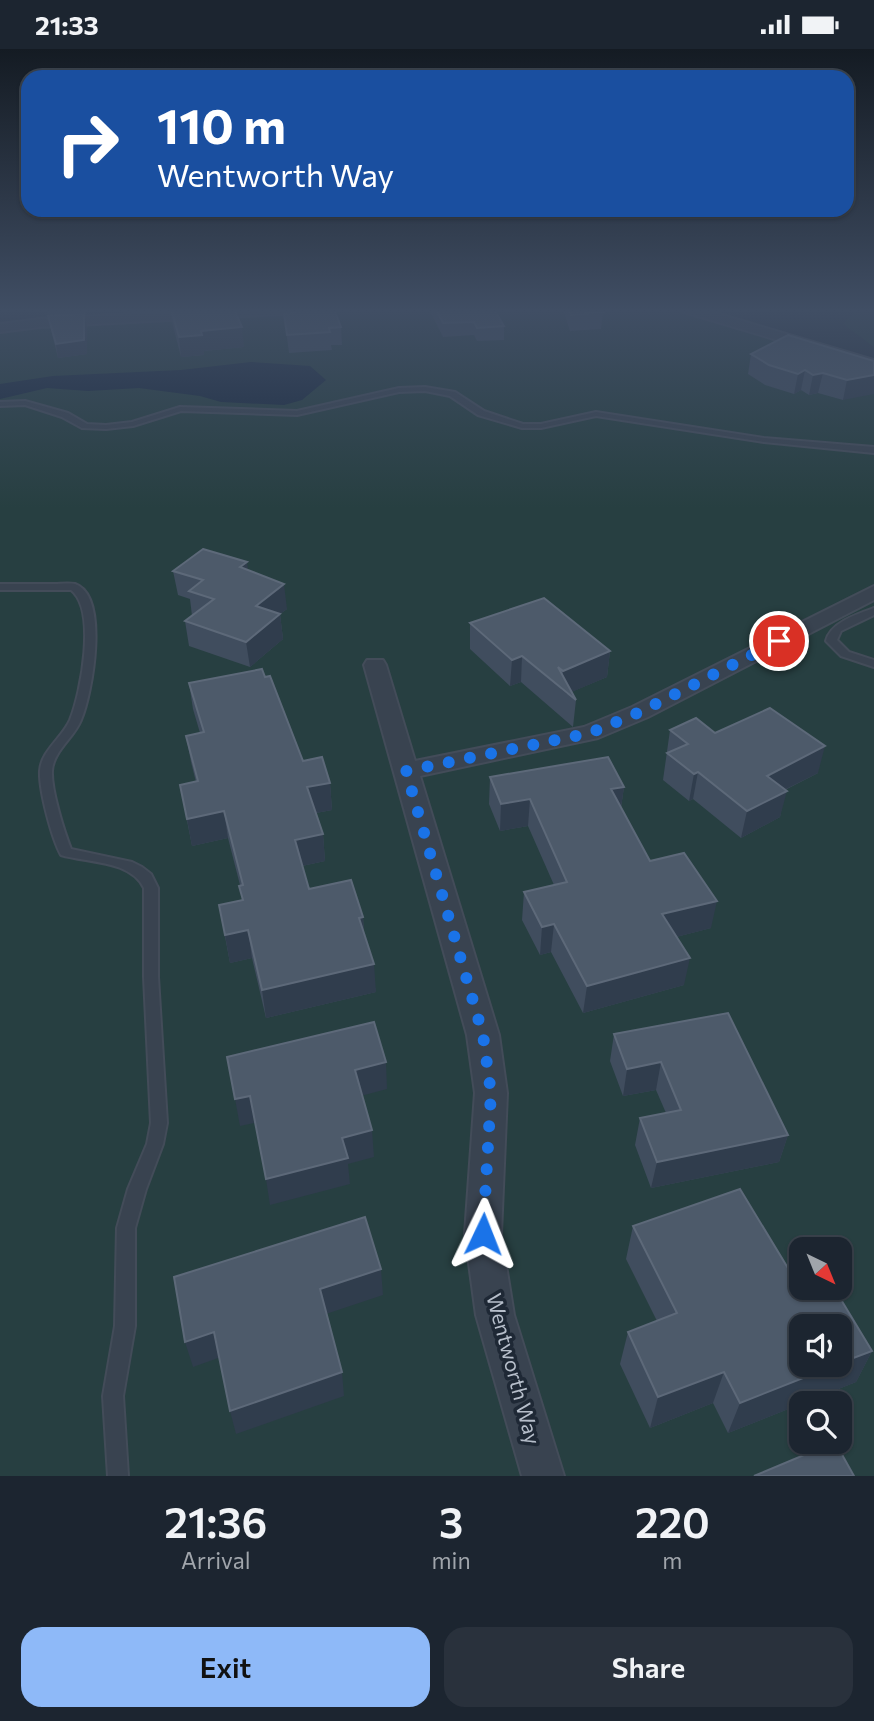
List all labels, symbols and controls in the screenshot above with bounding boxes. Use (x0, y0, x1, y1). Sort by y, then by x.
text: 21:33 (35, 9, 99, 40)
text: 110 m (157, 94, 286, 154)
icon: right (42, 98, 133, 189)
text: Wentworth Way (157, 154, 394, 194)
pin (749, 611, 809, 671)
icon: arrive (760, 622, 798, 660)
position arrow (446, 1197, 520, 1271)
north arrow (789, 1237, 852, 1300)
map controls (789, 1237, 852, 1454)
street label: Wentworth Way (482, 1290, 547, 1447)
button: sound (789, 1314, 852, 1377)
button: search (789, 1391, 852, 1454)
text: 21:36 (164, 1495, 267, 1547)
text: 3 (439, 1495, 463, 1547)
text: 220 (635, 1495, 710, 1547)
text: Arrival (181, 1546, 251, 1574)
text: min (432, 1546, 471, 1574)
text: m (662, 1546, 682, 1574)
button: Exit (21, 1627, 430, 1707)
button: Share (444, 1627, 853, 1707)

